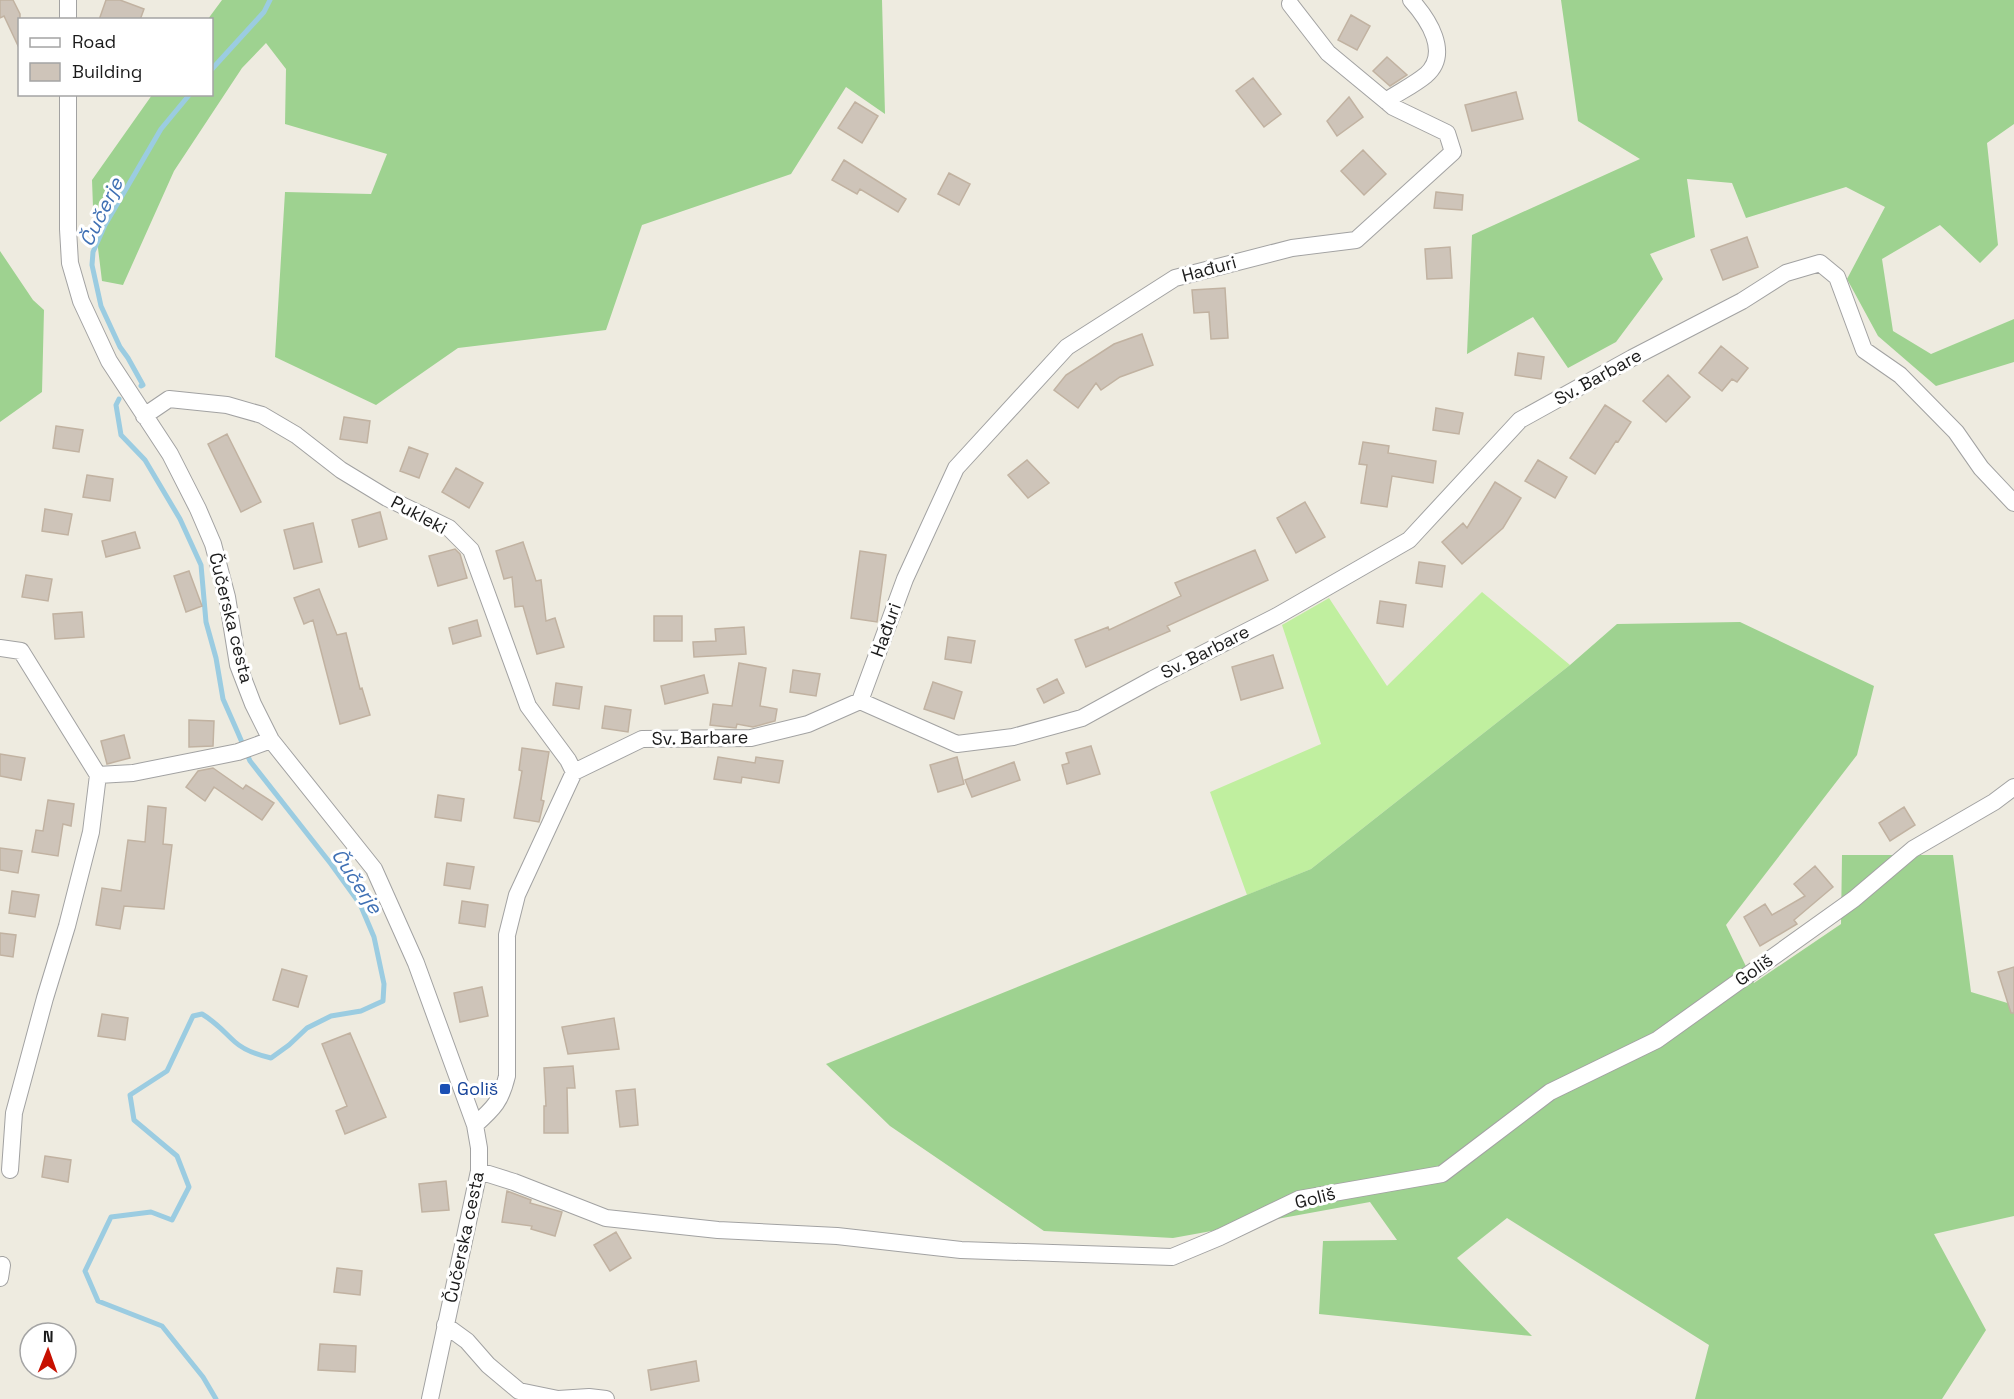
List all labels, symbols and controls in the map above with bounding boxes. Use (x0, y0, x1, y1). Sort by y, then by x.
legend (18, 18, 213, 96)
text: Road (72, 30, 116, 53)
text: Building (72, 60, 142, 83)
water label: Čučerje (73, 172, 129, 251)
street label: Hađuri (1179, 250, 1239, 287)
street label: Sv. Barbare (1550, 343, 1646, 410)
street label: Pukleki (387, 490, 451, 539)
street label: Čučerska cesta (204, 550, 259, 686)
street label: Hađuri (865, 600, 906, 660)
street label: Sv. Barbare (1156, 619, 1253, 684)
street label: Sv. Barbare (651, 725, 749, 750)
water label: Čučerje (326, 843, 389, 920)
street label: Goliš (1730, 948, 1777, 991)
place label: Goliš (457, 1077, 498, 1100)
marker: Goliš (438, 1082, 452, 1096)
street label: Čučerska cesta (438, 1169, 489, 1305)
street label: Goliš (1292, 1181, 1338, 1214)
north arrow (18, 1321, 78, 1381)
text: N (43, 1326, 54, 1347)

